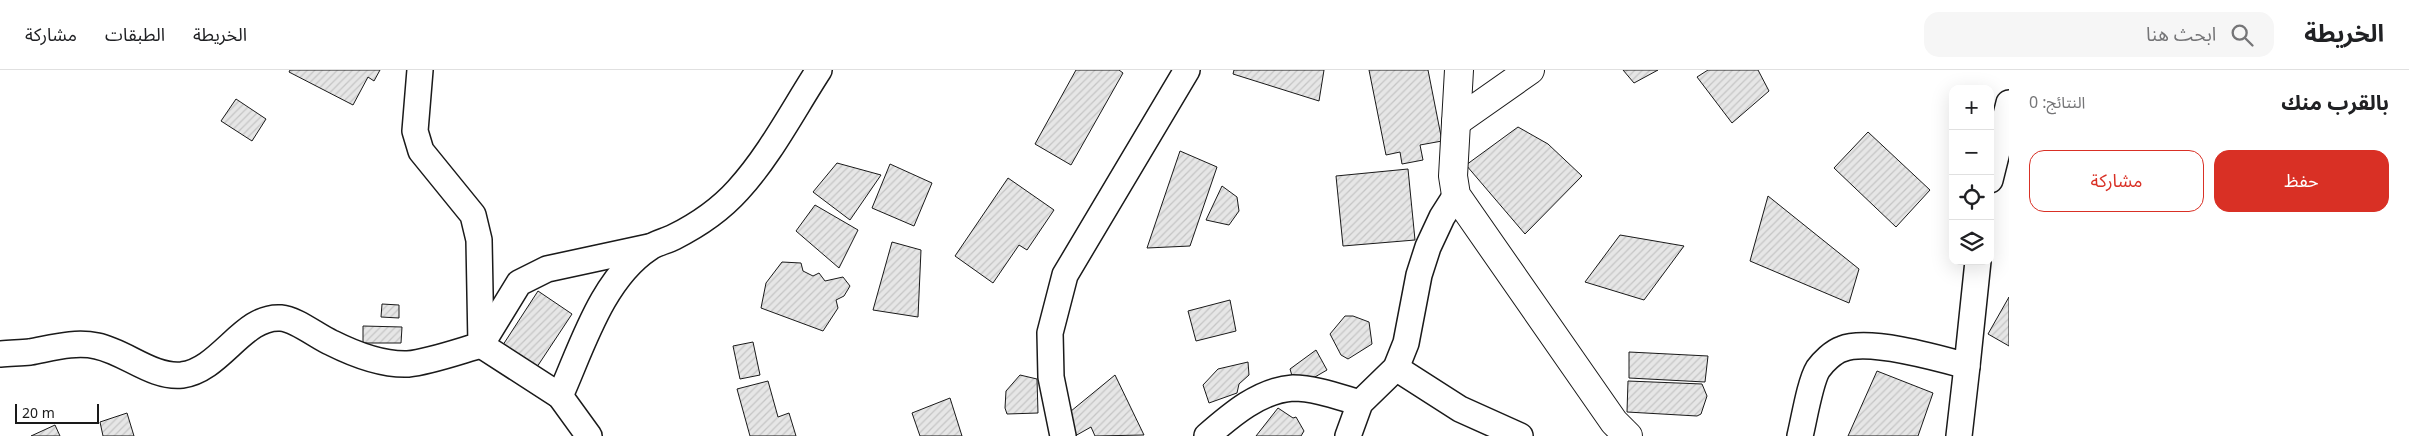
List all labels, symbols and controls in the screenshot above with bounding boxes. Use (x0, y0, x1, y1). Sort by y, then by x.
search box (1924, 12, 2274, 57)
text: الخريطة (2304, 16, 2384, 49)
text: ابحث هنا (2146, 21, 2216, 47)
icon: search (2228, 21, 2256, 49)
text: مشاركة (25, 22, 77, 46)
text: الطبقات (105, 22, 165, 46)
text: الخريطة (193, 22, 247, 46)
map controls (1949, 85, 1994, 265)
button: + (1949, 85, 1994, 130)
text: بالقرب منك (2281, 88, 2389, 116)
text: النتائج: 0 (2029, 91, 2085, 113)
button: − (1949, 130, 1994, 175)
button: مشاركة (2029, 150, 2204, 212)
button: حفظ (2214, 150, 2389, 212)
button: locate (1949, 175, 1994, 220)
button: layers (1949, 220, 1994, 265)
scale bar (15, 401, 99, 424)
text: 20 m (22, 403, 55, 422)

